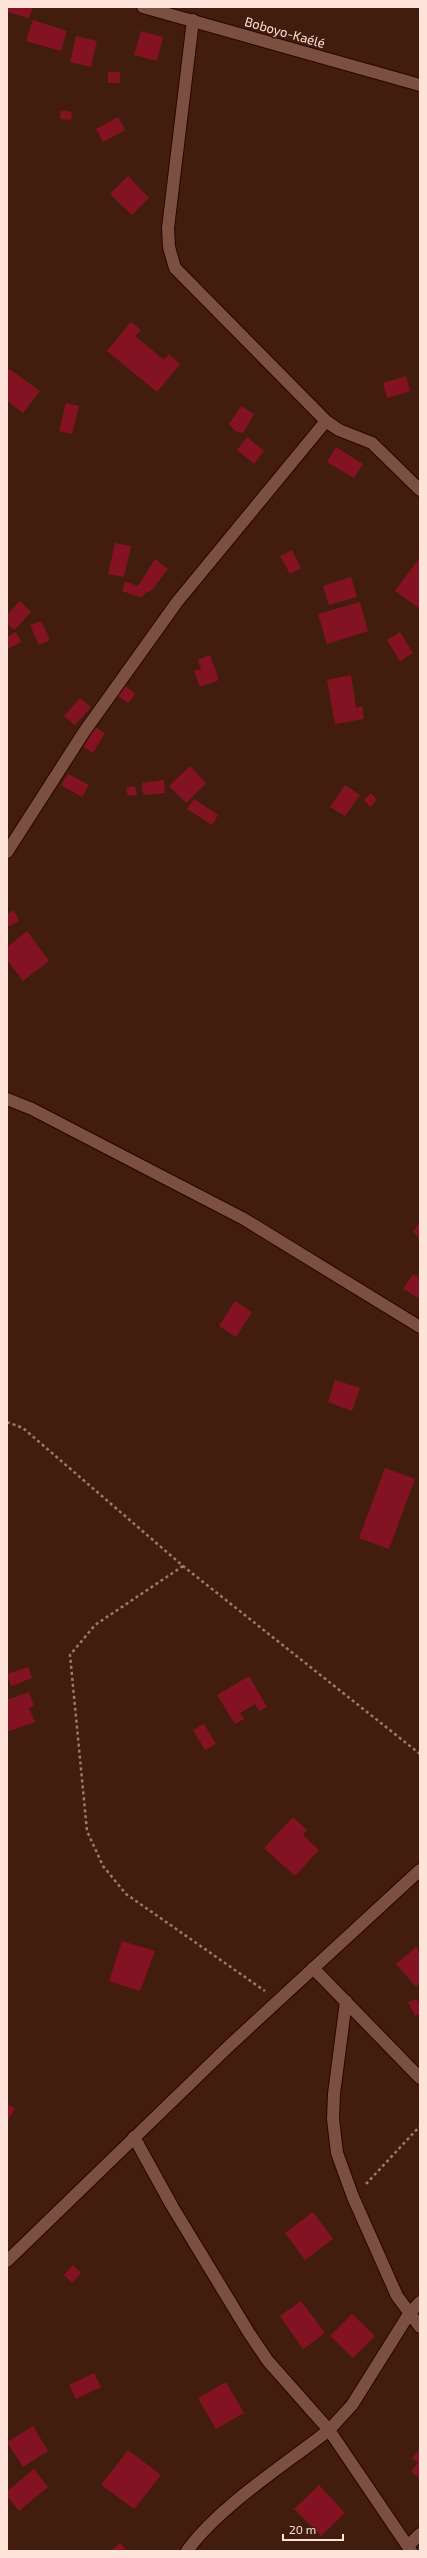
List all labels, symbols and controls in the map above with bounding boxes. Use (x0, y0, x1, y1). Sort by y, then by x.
street label: Boboyo-Kaélé (243, 13, 327, 51)
scale bar (283, 2516, 343, 2542)
text: 20 m (289, 2522, 316, 2536)

